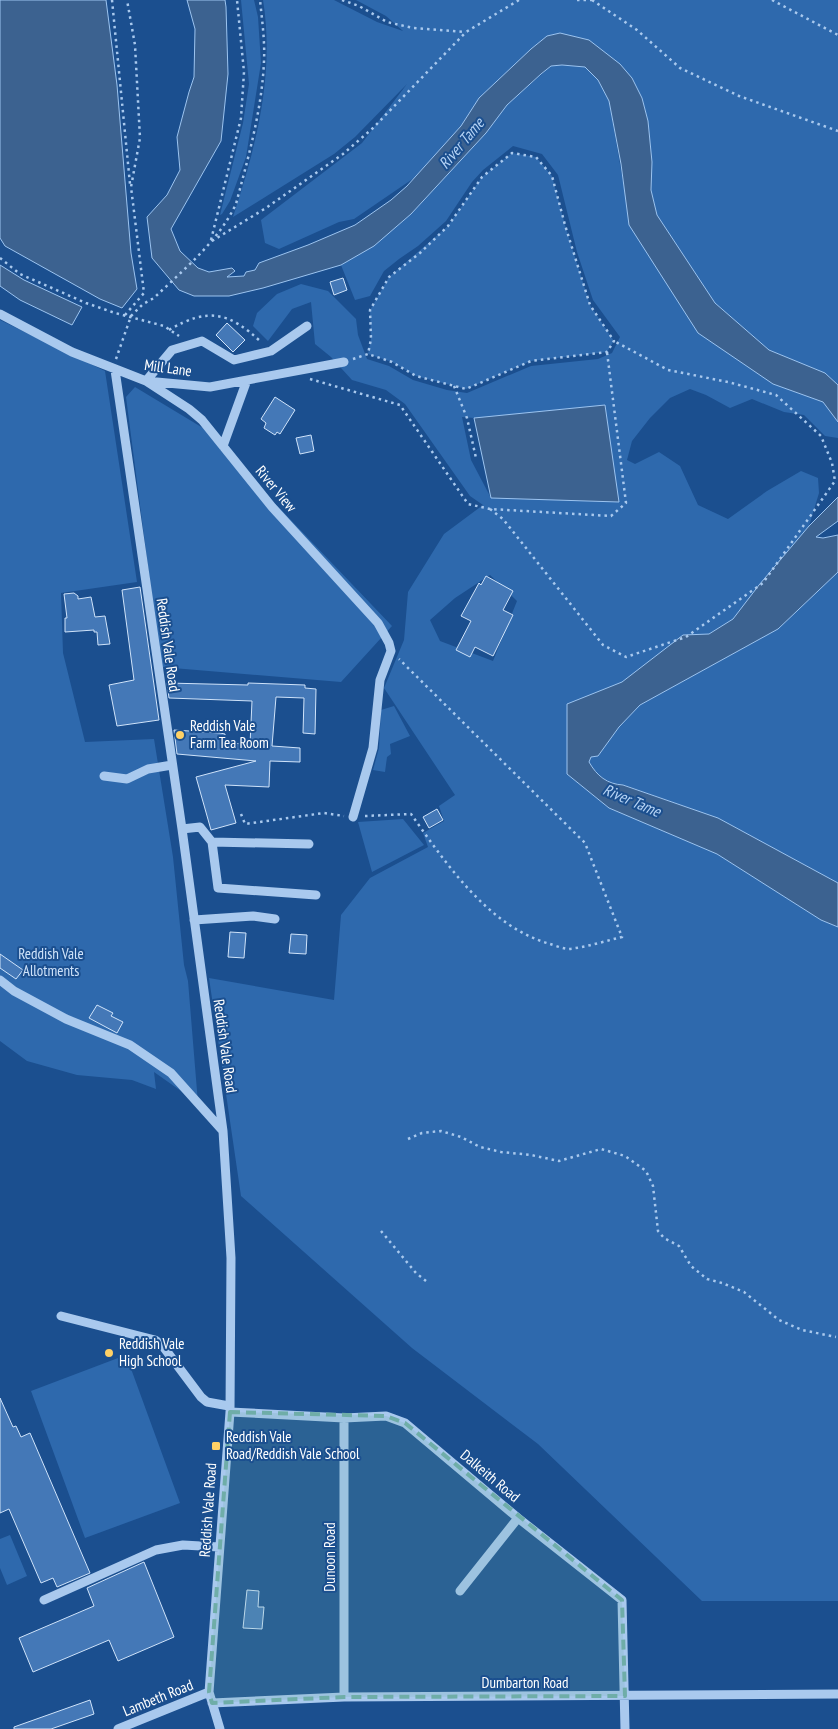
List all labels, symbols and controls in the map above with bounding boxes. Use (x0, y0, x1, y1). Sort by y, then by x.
water label: River Tame (434, 112, 489, 173)
street label: Mill Lane (143, 355, 193, 380)
street label: River View (252, 462, 301, 516)
street label: Reddish Vale Road (153, 597, 184, 693)
place label: Reddish Vale Farm Tea Room (190, 716, 269, 752)
marker: Reddish Vale Farm Tea Room (174, 729, 186, 741)
water label: River Tame (600, 779, 665, 822)
park label: Reddish Vale Allotments (18, 944, 84, 980)
street label: Reddish Vale Road (210, 998, 241, 1094)
place label: Reddish Vale High School (119, 1334, 185, 1370)
marker: Reddish Vale High School (103, 1347, 115, 1359)
place label: Reddish Vale Road/Reddish Vale School (226, 1427, 360, 1463)
marker: Reddish Vale Road/Reddish Vale School (210, 1440, 222, 1452)
street label: Dalkeith Road (457, 1445, 524, 1506)
street label: Reddish Vale Road (195, 1462, 220, 1558)
street label: Dunoon Road (320, 1522, 339, 1592)
street label: Dumbarton Road (482, 1673, 568, 1692)
street label: Lambeth Road (120, 1675, 196, 1720)

